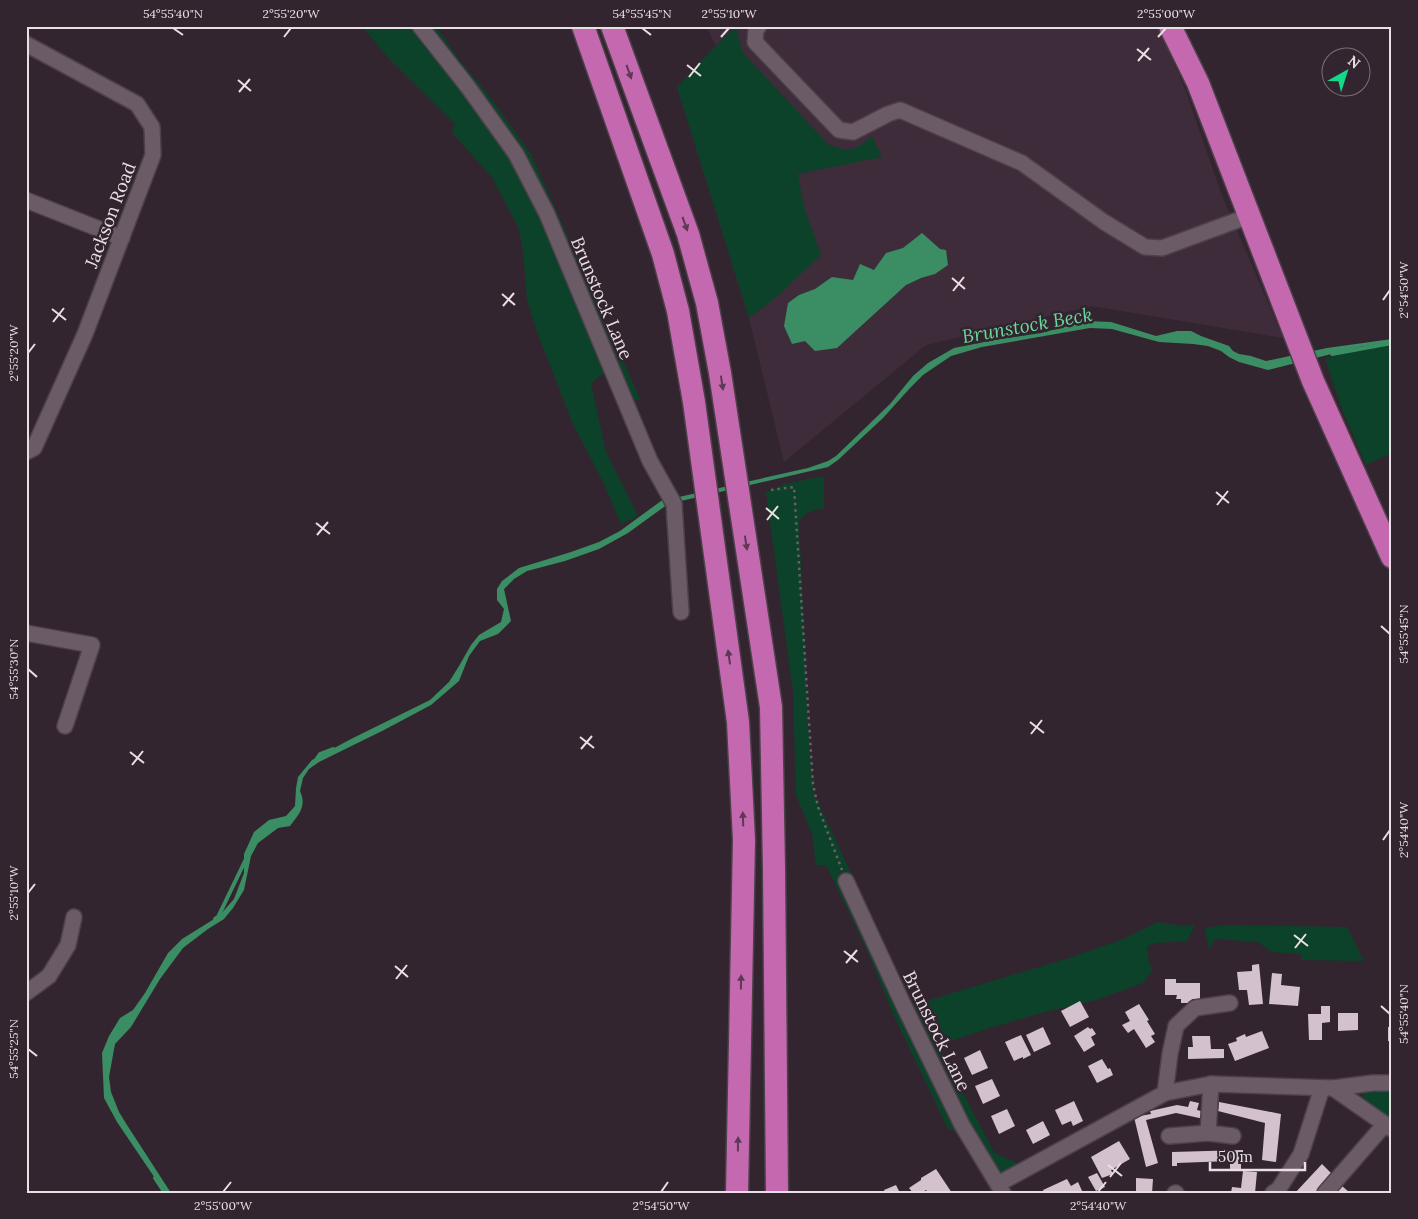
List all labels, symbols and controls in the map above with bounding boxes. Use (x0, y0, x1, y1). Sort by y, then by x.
text: 54°55'40"N (143, 6, 203, 21)
text: 2°55'20"W (263, 6, 320, 21)
text: 54°55'45"N (612, 6, 672, 21)
text: 2°55'10"W (702, 6, 757, 21)
text: 2°55'00"W (1137, 6, 1196, 21)
north arrow (1320, 48, 1370, 98)
text: N (1344, 51, 1364, 72)
one-way arrow (625, 65, 633, 80)
street label: Jackson Road (79, 159, 141, 272)
one-way arrow (682, 217, 689, 232)
street label: Brunstock Lane (566, 233, 638, 363)
text: 2°54'50"W (1396, 261, 1411, 318)
water label: Brunstock Beck (960, 302, 1094, 348)
text: 2°55'20"W (6, 324, 21, 381)
one-way arrow (718, 375, 726, 391)
one-way arrow (742, 536, 750, 552)
text: 54°55'45"N (1396, 604, 1411, 664)
text: 54°55'30"N (6, 639, 21, 699)
one-way arrow (725, 649, 733, 665)
text: 2°54'40"W (1396, 801, 1411, 858)
one-way arrow (739, 811, 747, 827)
text: 2°55'10"W (6, 865, 21, 920)
street label: Brunstock Lane (898, 967, 976, 1095)
one-way arrow (737, 973, 745, 989)
text: 54°55'40"N (1396, 984, 1411, 1044)
text: 54°55'25"N (6, 1019, 21, 1079)
one-way arrow (734, 1136, 742, 1152)
scale bar (1210, 1139, 1306, 1171)
text: 50 m (1218, 1147, 1253, 1166)
text: 2°55'00"W (194, 1198, 253, 1213)
text: 2°54'50"W (633, 1198, 690, 1213)
text: 2°54'40"W (1070, 1198, 1127, 1213)

